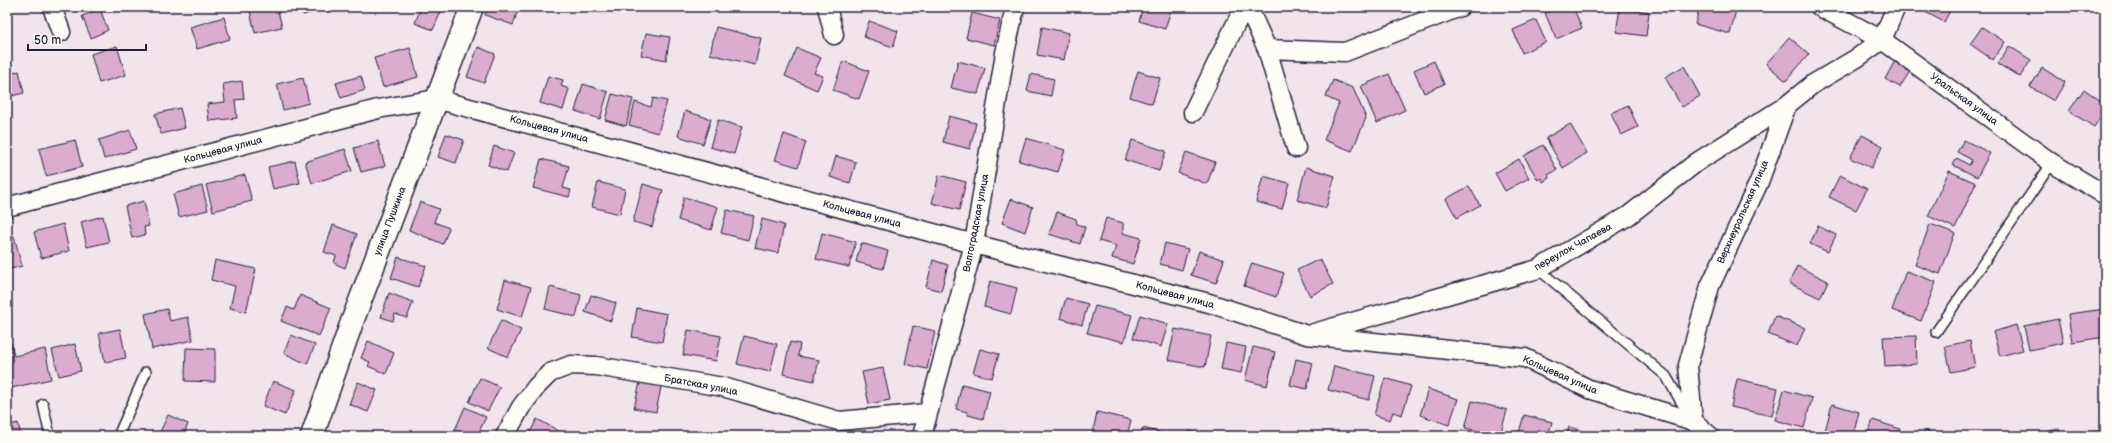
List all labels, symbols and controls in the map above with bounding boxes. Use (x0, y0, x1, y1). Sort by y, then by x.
scale bar (28, 26, 146, 52)
text: 50 m (34, 33, 61, 48)
street label: Уральская улица (1928, 70, 2000, 128)
street label: Кольцевая улица (508, 113, 590, 145)
street label: Кольцевая улица (182, 134, 264, 166)
street label: Верхнеуральская улица (1715, 158, 1771, 266)
street label: Волгоградская улица (961, 173, 991, 273)
street label: улица Пушкина (371, 185, 409, 257)
street label: Кольцевая улица (821, 198, 903, 230)
street label: переулок Чапаева (1532, 221, 1614, 273)
street label: Кольцевая улица (1134, 279, 1216, 311)
street label: Кольцевая улица (1521, 353, 1599, 397)
street label: Братская улица (663, 372, 739, 398)

